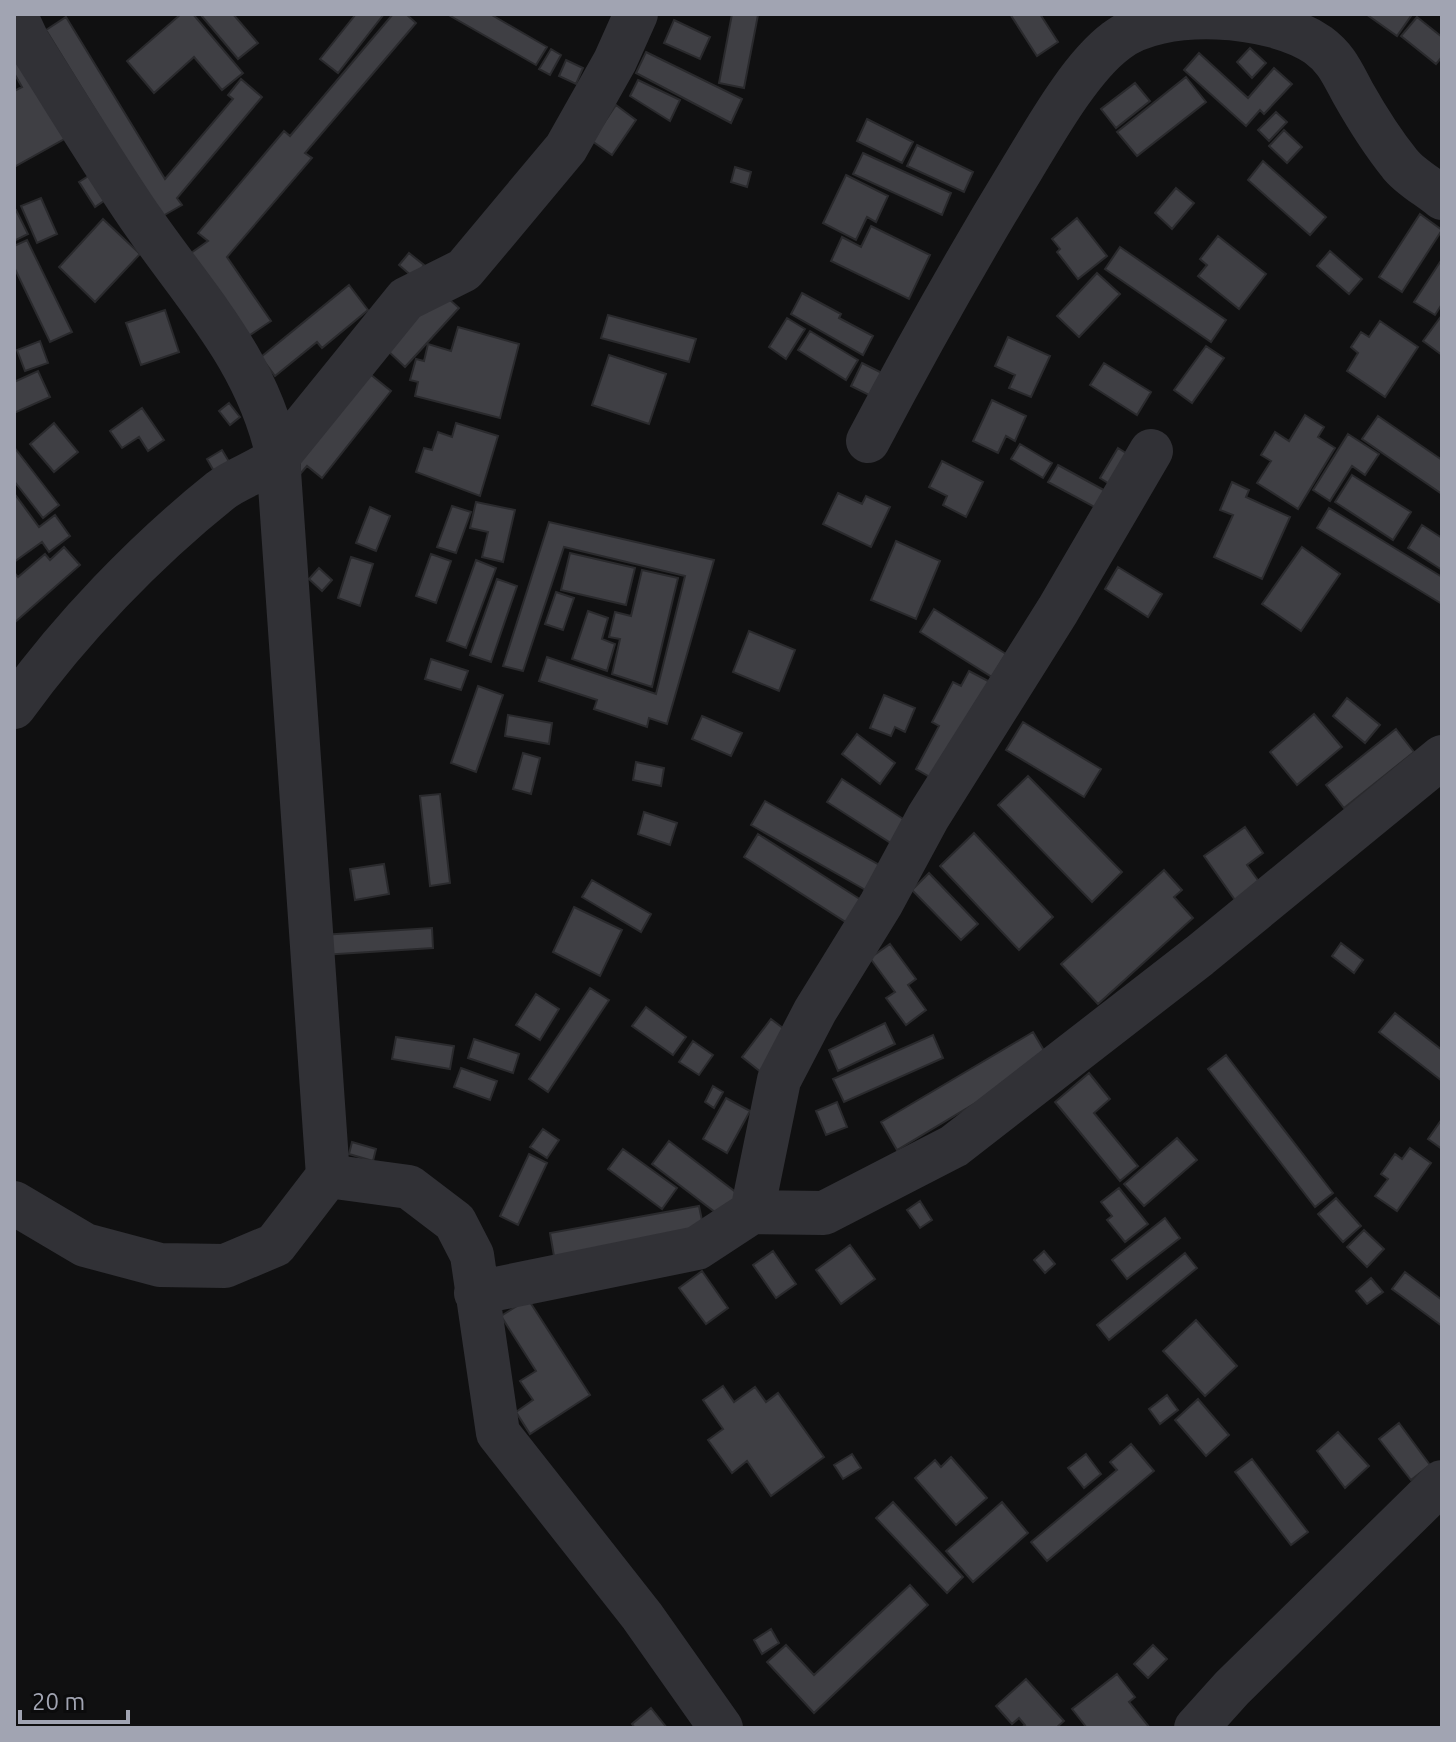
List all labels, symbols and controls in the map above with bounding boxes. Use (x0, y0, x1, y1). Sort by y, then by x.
scale bar (20, 1674, 128, 1724)
text: 20 m (32, 1688, 85, 1715)

